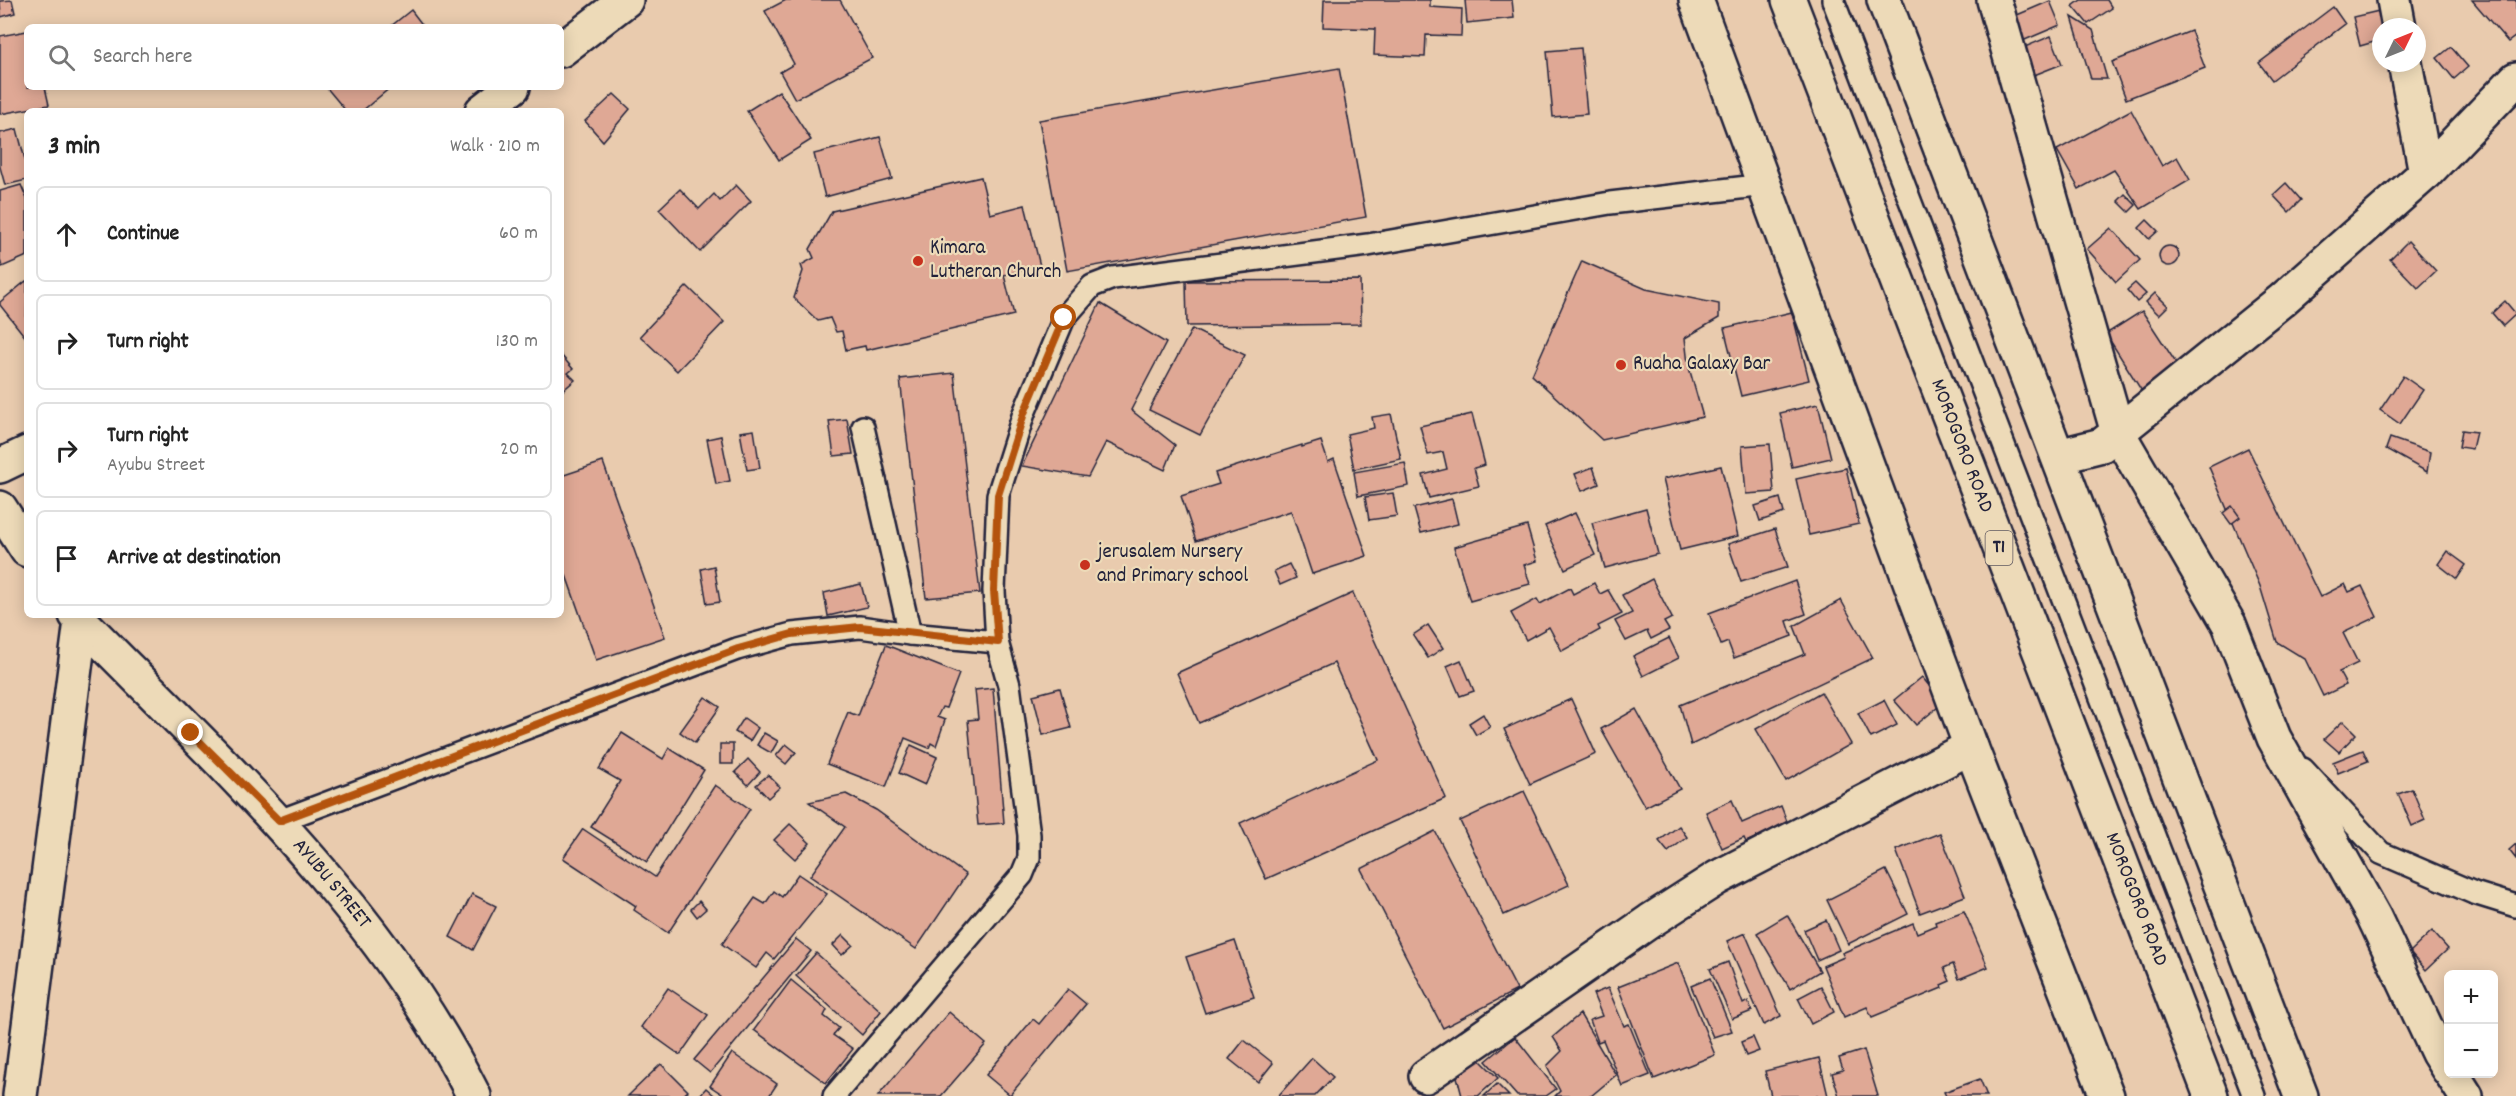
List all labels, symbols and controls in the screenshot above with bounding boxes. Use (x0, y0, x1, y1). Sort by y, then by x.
north arrow (2372, 18, 2426, 72)
search box (24, 24, 564, 90)
icon: search (45, 41, 78, 74)
text: Search here (93, 42, 192, 73)
text: 3 min (48, 129, 100, 166)
text: Walk · 210 m (450, 133, 540, 161)
icon: ahead (50, 218, 83, 251)
text: Continue (107, 219, 179, 250)
text: 60 m (499, 220, 538, 248)
place label: Kimara Lutheran Church (930, 234, 1061, 288)
marker: Kimara Lutheran Church (911, 254, 925, 268)
route start (1050, 304, 1076, 330)
icon: right (50, 326, 83, 359)
text: Turn right (107, 327, 189, 358)
text: 130 m (496, 328, 538, 356)
place label: Ruaha Galaxy Bar (1633, 350, 1771, 380)
marker: Ruaha Galaxy Bar (1614, 358, 1628, 372)
street label: MOROGORO ROAD (1921, 375, 2000, 517)
text: Turn right (107, 421, 189, 452)
icon: right (50, 434, 83, 467)
text: 20 m (500, 436, 538, 464)
text: Ayubu Street (107, 452, 205, 480)
road number: T1 (1986, 531, 2012, 565)
place label: jerusalem Nursery and Primary school (1095, 538, 1248, 592)
icon: arrive (50, 542, 83, 575)
text: Arrive at destination (107, 543, 281, 574)
marker: jerusalem Nursery and Primary school (1078, 558, 1092, 572)
route end (177, 719, 203, 745)
street label: MOROGORO ROAD (2096, 828, 2175, 971)
street label: AYUBU STREET (284, 832, 378, 936)
map controls (2444, 970, 2498, 1078)
button: + (2444, 970, 2498, 1024)
button: − (2444, 1024, 2498, 1078)

